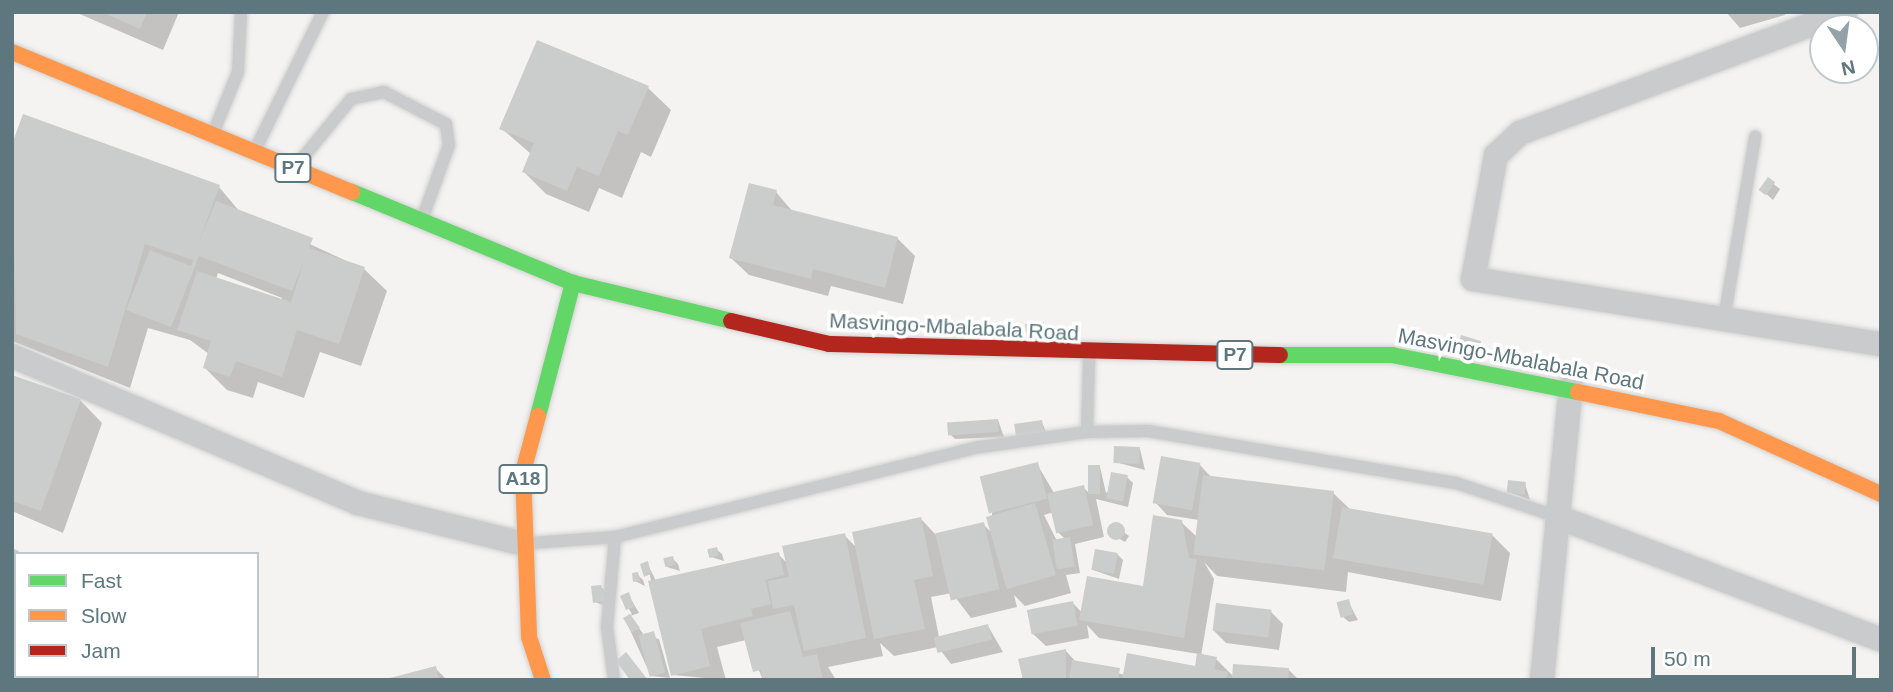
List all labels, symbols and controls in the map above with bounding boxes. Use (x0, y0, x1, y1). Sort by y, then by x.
north arrow (1809, 14, 1879, 84)
text: N (1839, 56, 1857, 80)
road number: P7 (274, 152, 312, 184)
street label: Masvingo-Mbalabala Road (829, 308, 1079, 346)
street label: Masvingo-Mbalabala Road (1396, 323, 1646, 395)
road number: P7 (1216, 340, 1254, 370)
road number: A18 (498, 464, 548, 494)
legend (14, 552, 259, 678)
text: Fast (81, 569, 122, 592)
text: Slow (81, 604, 127, 627)
scale bar (1655, 632, 1860, 676)
text: Jam (81, 639, 121, 662)
text: 50 m (1664, 647, 1711, 670)

